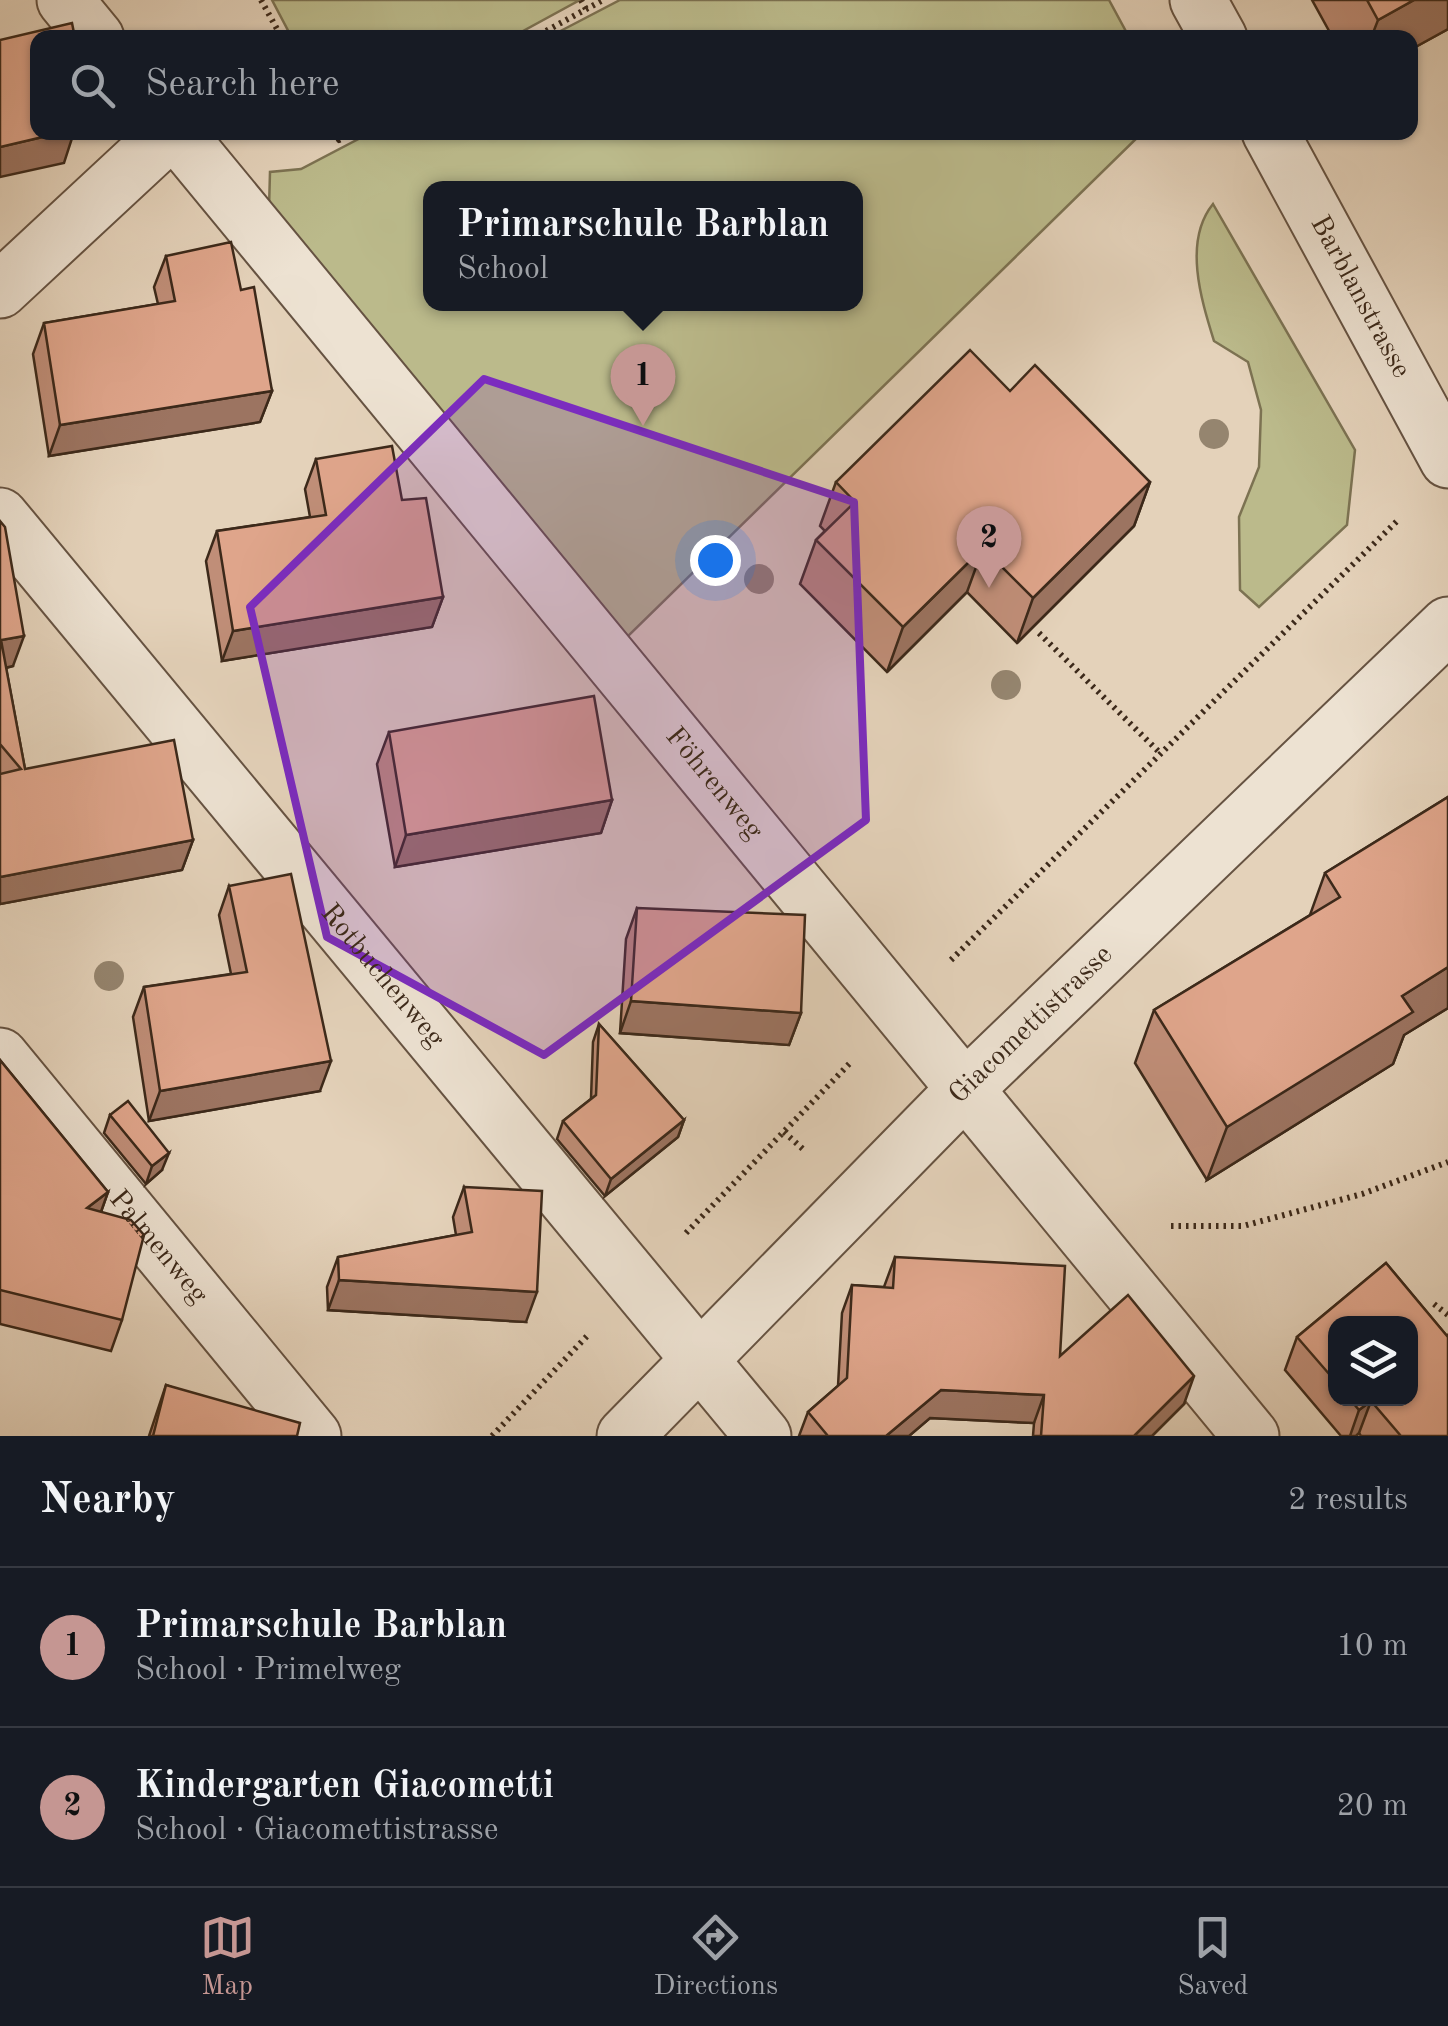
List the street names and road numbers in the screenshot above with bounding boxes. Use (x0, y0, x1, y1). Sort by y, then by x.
street label: Barblanstrasse (1304, 211, 1415, 383)
street label: Föhrenweg (659, 723, 768, 845)
street label: Rotbuchenweg (314, 899, 449, 1053)
street label: Giacomettistrasse (944, 941, 1119, 1110)
street label: Palmenweg (103, 1185, 212, 1310)

